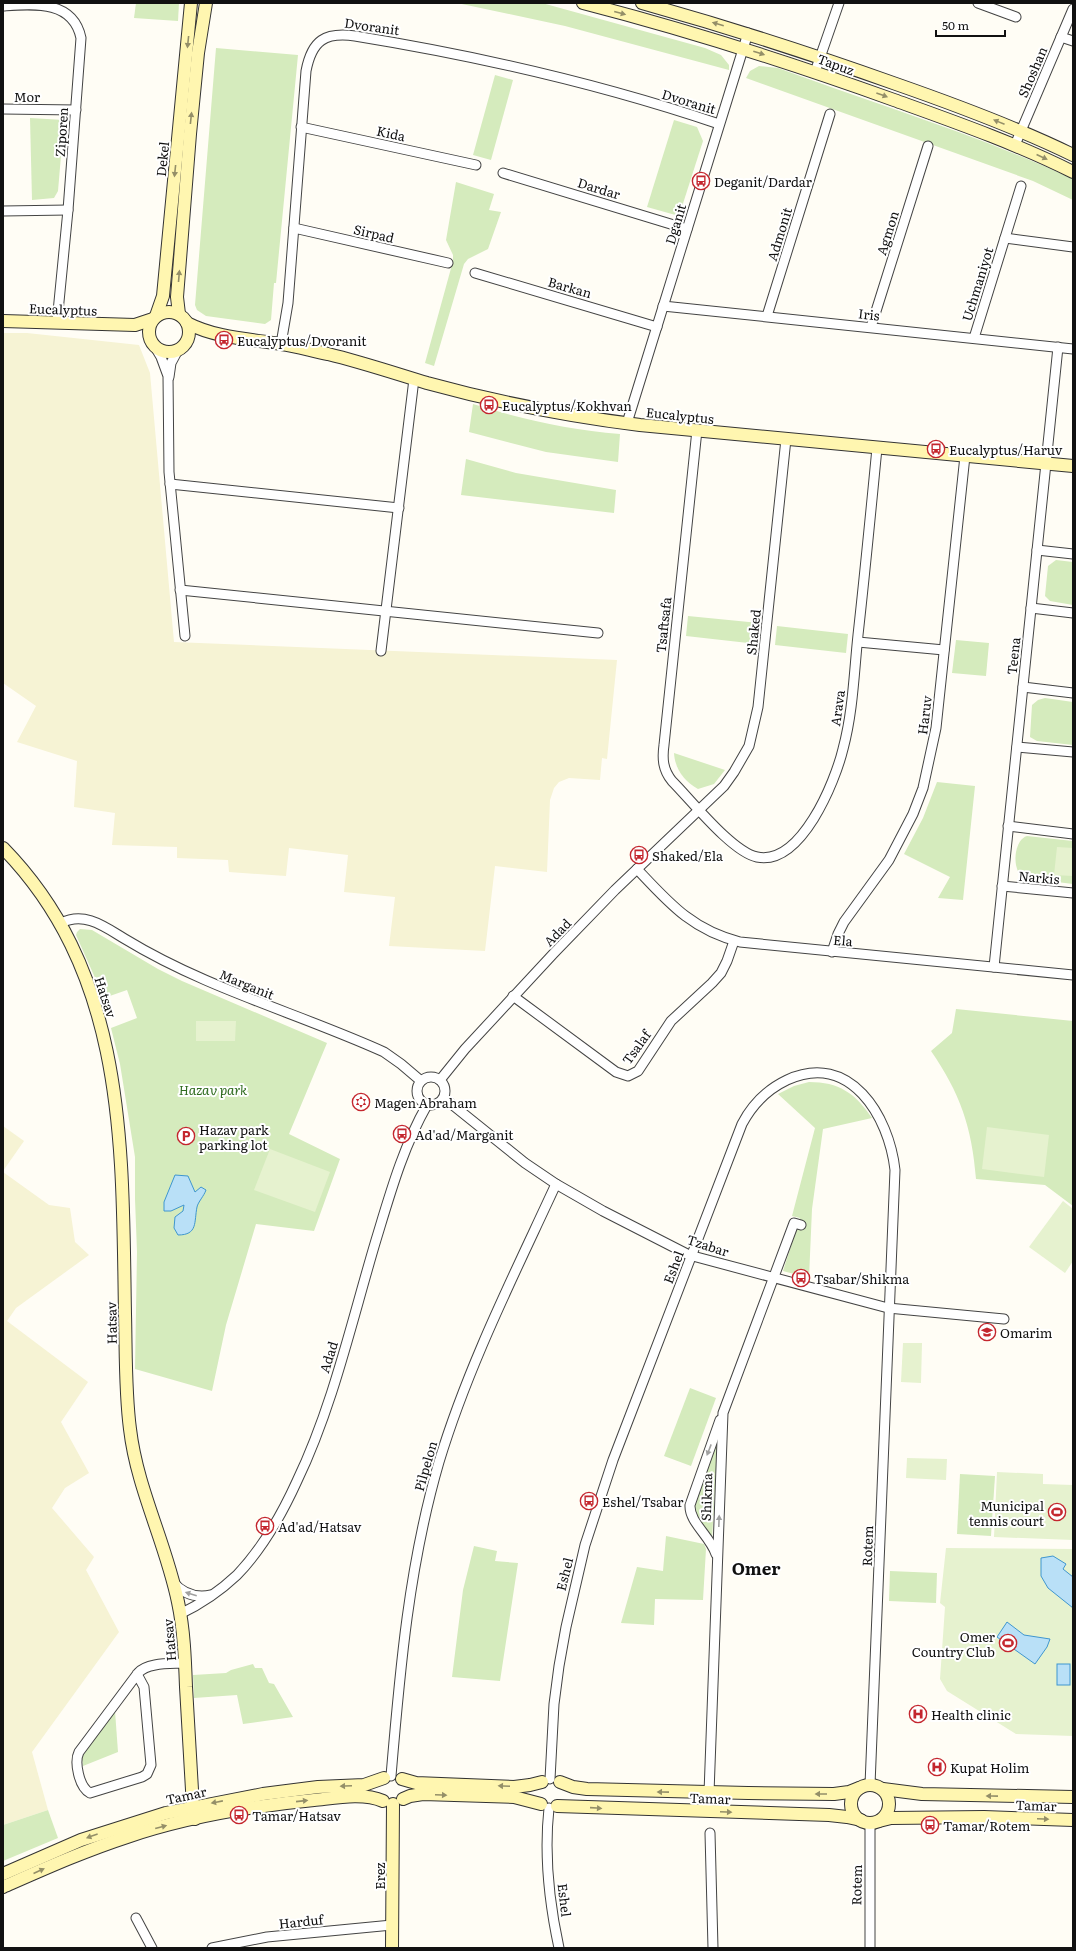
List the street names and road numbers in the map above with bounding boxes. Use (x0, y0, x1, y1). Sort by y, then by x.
street label: Dvoranit (343, 13, 402, 39)
street label: Shoshan (1013, 43, 1051, 100)
street label: Tapuz (815, 49, 857, 79)
street label: Dvoranit (660, 84, 719, 118)
street label: Mor (14, 87, 41, 106)
street label: Ziporen (50, 106, 72, 157)
street label: Kida (375, 121, 407, 145)
street label: Dekel (151, 140, 173, 177)
street label: Dardar (575, 173, 624, 204)
street label: Dganit (660, 201, 690, 247)
street label: Admonit (762, 204, 796, 263)
street label: Agmon (871, 208, 903, 258)
street label: Sirpad (352, 219, 396, 247)
street label: Uchmaniyot (957, 244, 998, 323)
street label: Barkan (546, 272, 595, 302)
street label: Eucalyptus (29, 298, 98, 320)
street label: Iris (857, 303, 881, 325)
street label: Eucalyptus (645, 402, 715, 428)
street label: Tsaftsafa (651, 596, 675, 654)
street label: Shaked (741, 608, 765, 656)
street label: Teena (1002, 636, 1024, 676)
street label: Arava (825, 689, 849, 727)
street label: Haruv (912, 694, 936, 736)
street label: Narkis (1018, 866, 1060, 888)
street label: Adad (539, 914, 575, 950)
street label: Ela (832, 930, 854, 950)
street label: Marganit (217, 964, 278, 1004)
street label: Hatsav (90, 974, 122, 1020)
street label: Tsalaf (617, 1025, 655, 1068)
street label: Tzabar (685, 1229, 732, 1261)
street label: Eshel (658, 1247, 688, 1286)
street label: Hatsav (101, 1301, 121, 1344)
street label: Adad (314, 1339, 342, 1375)
street label: Pilpelon (409, 1438, 441, 1493)
street label: Shikma (696, 1473, 716, 1521)
street label: Rotem (857, 1525, 877, 1567)
street label: Eshel (551, 1555, 577, 1593)
street label: Hatsav (158, 1618, 180, 1662)
street label: Tamar (164, 1781, 209, 1809)
street label: Tamar (689, 1788, 732, 1808)
street label: Tamar (1015, 1795, 1058, 1815)
street label: Erez (370, 1862, 389, 1890)
street label: Rotem (846, 1864, 866, 1906)
street label: Eshel (554, 1882, 577, 1918)
street label: Harduf (278, 1909, 325, 1933)

